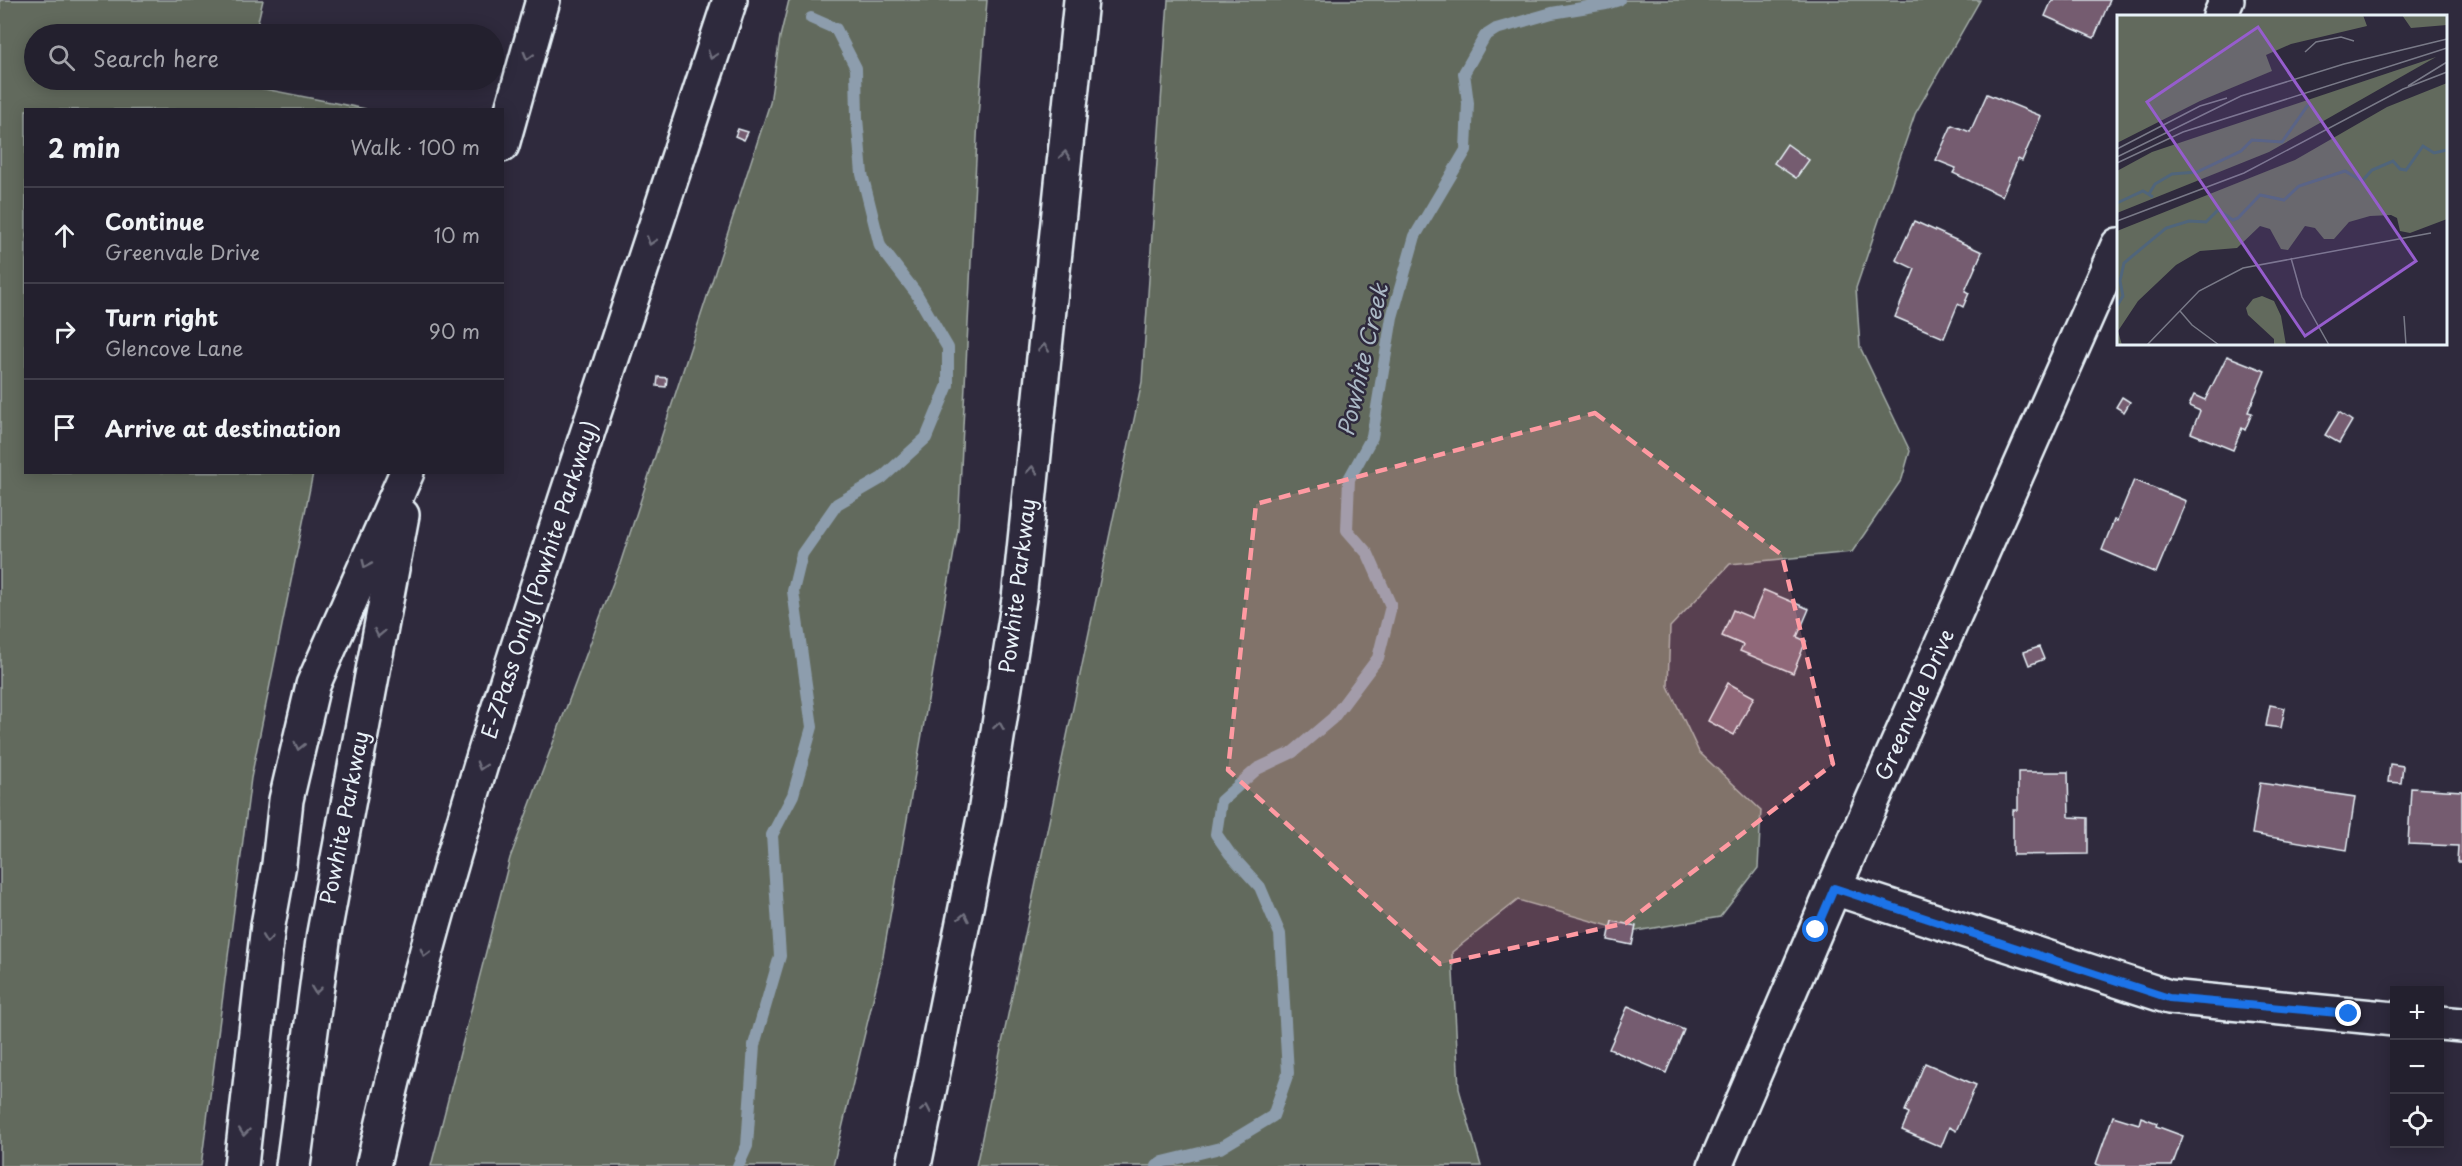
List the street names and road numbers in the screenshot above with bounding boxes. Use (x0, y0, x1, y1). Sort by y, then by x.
street label: E-ZPass Only (Powhite Parkway) (471, 416, 605, 743)
street label: Powhite Parkway (989, 496, 1043, 675)
street label: Greenvale Drive (1865, 623, 1961, 785)
street label: Powhite Parkway (311, 728, 376, 907)

